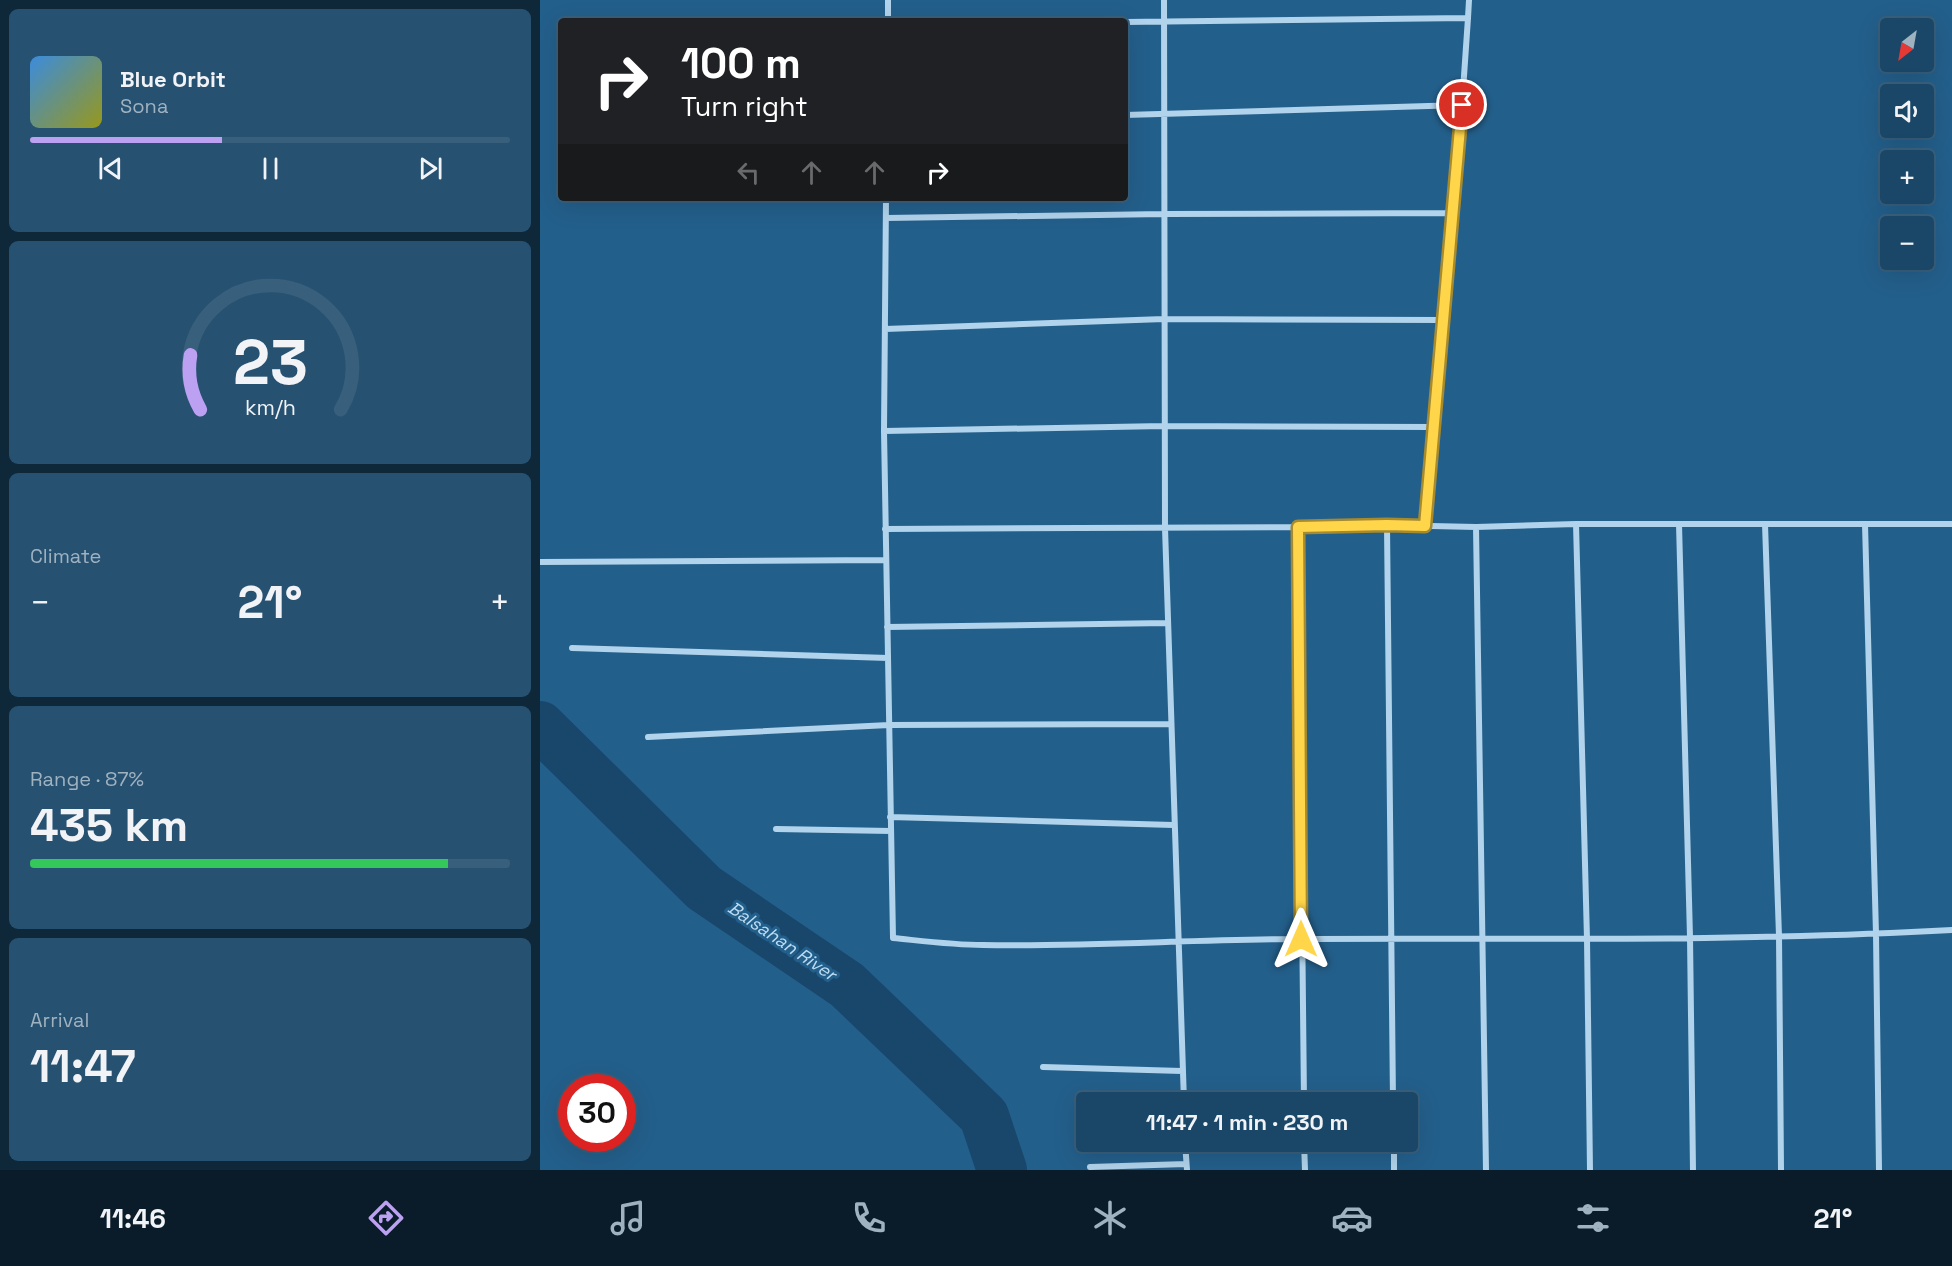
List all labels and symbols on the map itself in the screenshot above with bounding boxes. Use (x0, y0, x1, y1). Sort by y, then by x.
north arrow (1880, 18, 1934, 72)
pin (1436, 79, 1487, 130)
water label: Balsahan River (724, 896, 843, 987)
position arrow (1269, 907, 1333, 971)
speed limit sign: 30 (558, 1074, 636, 1152)

